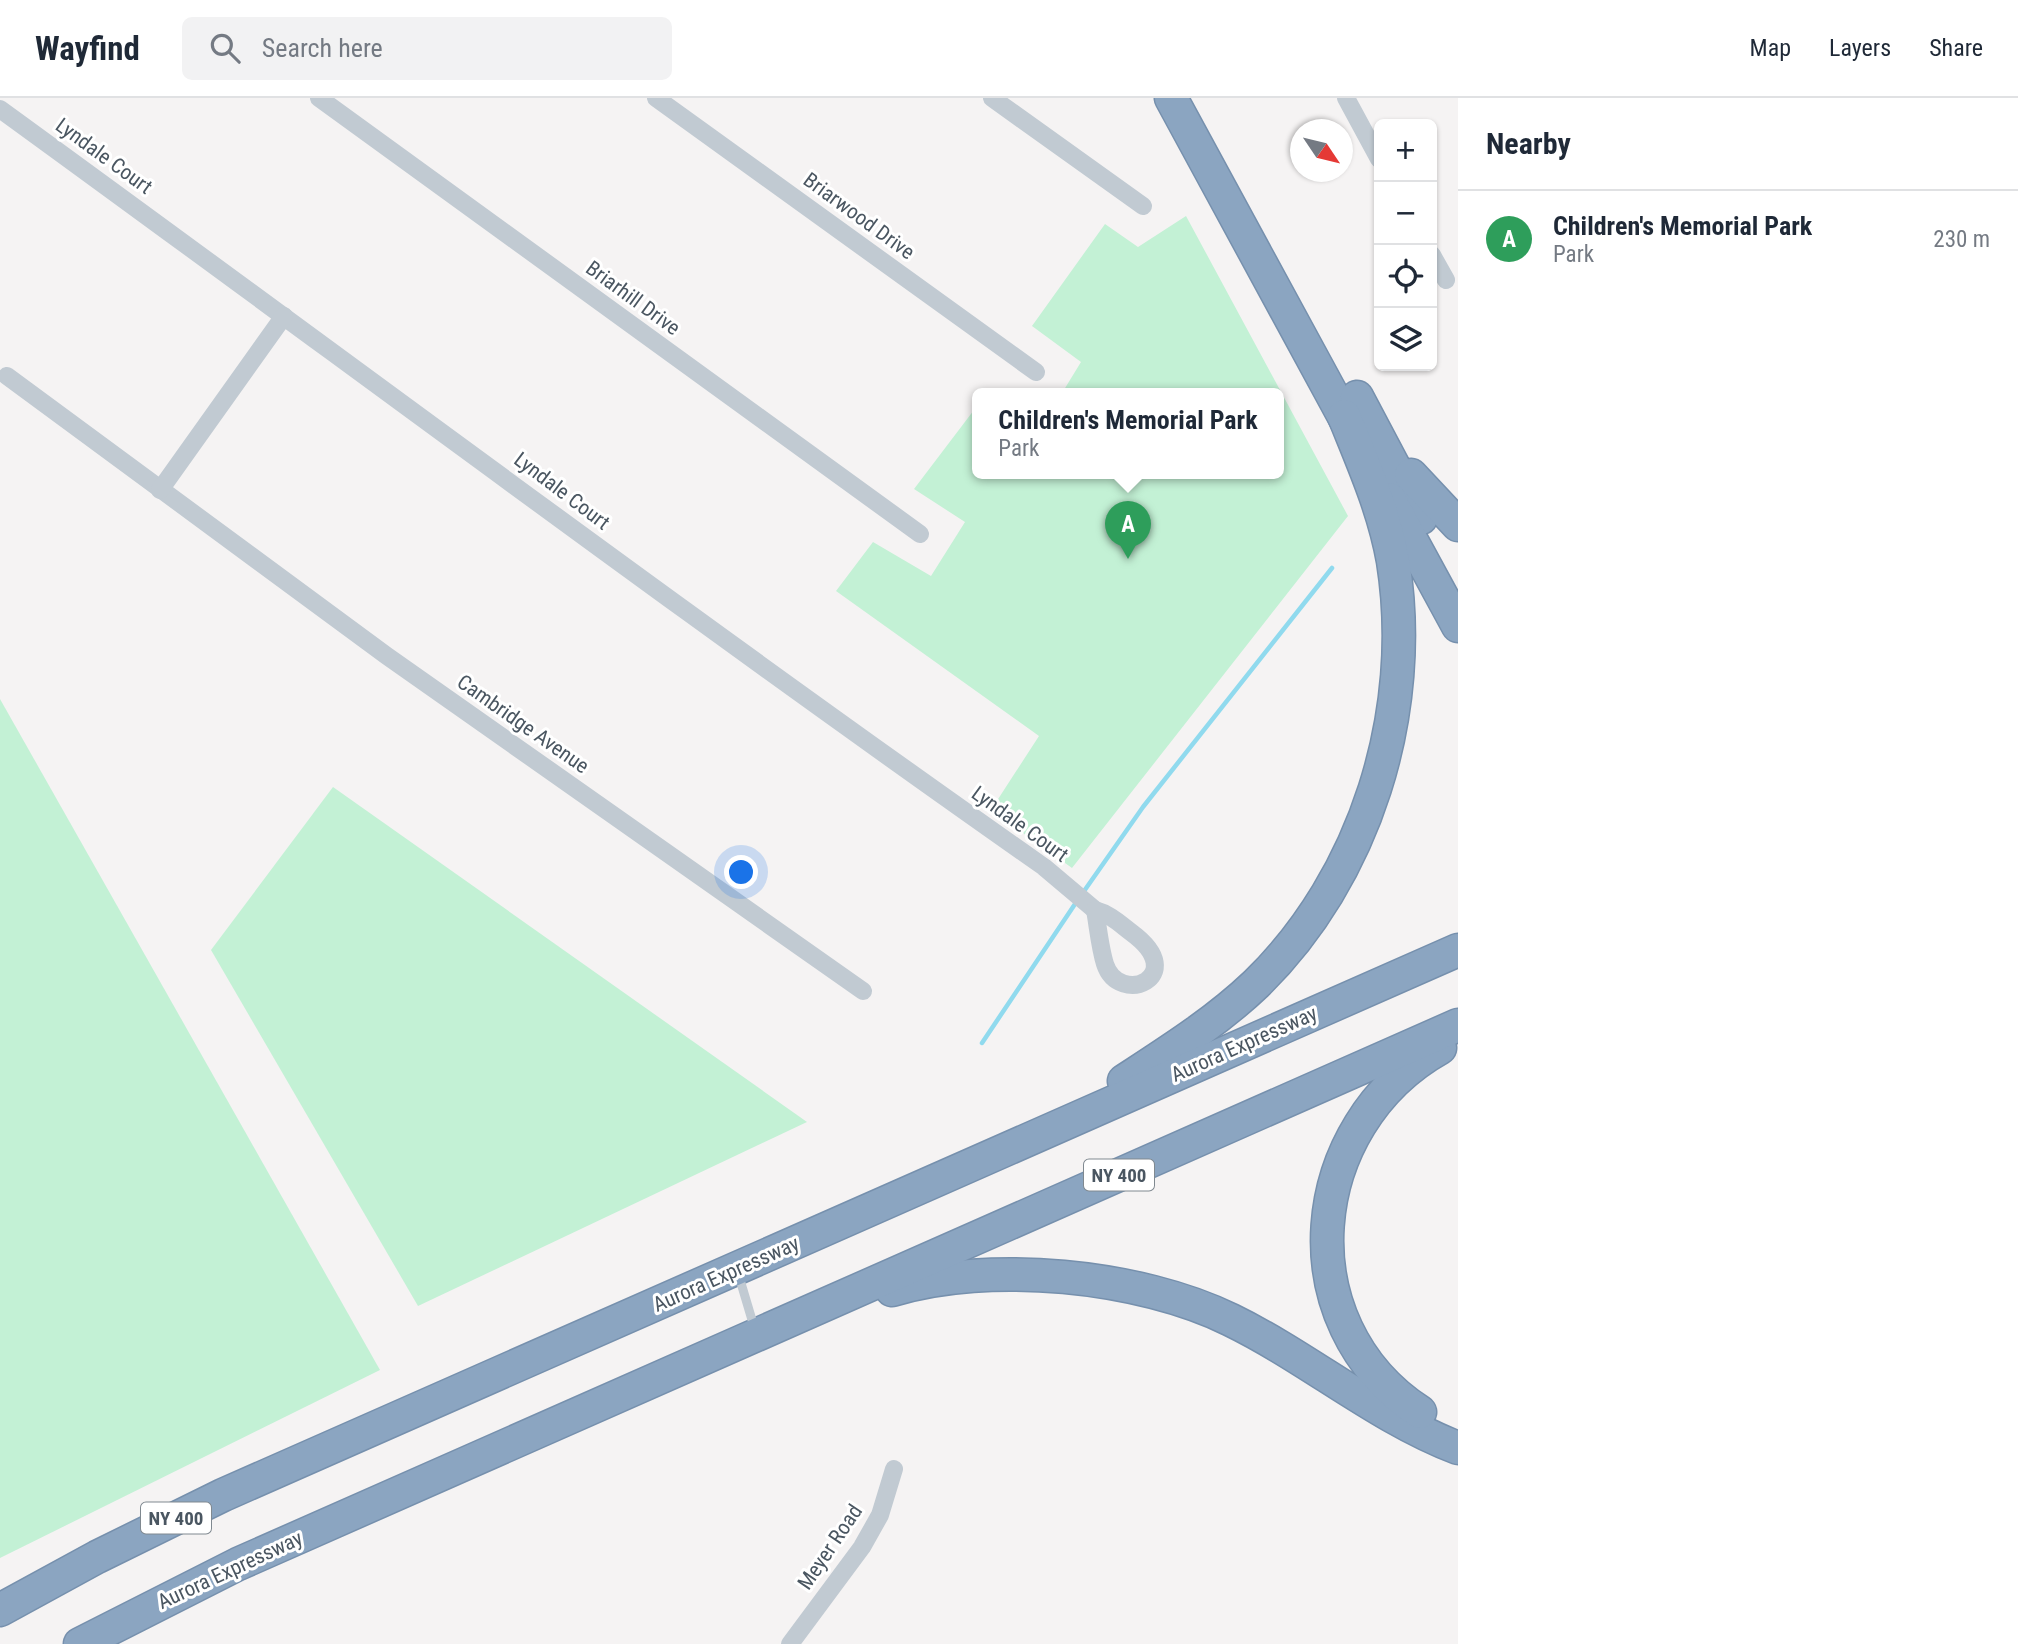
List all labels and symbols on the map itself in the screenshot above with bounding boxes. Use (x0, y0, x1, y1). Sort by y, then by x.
street label: Lyndale Court (51, 113, 157, 199)
north arrow (1290, 119, 1353, 182)
street label: Briarwood Drive (799, 168, 919, 264)
street label: Briarhill Drive (581, 256, 685, 340)
street label: Lyndale Court (510, 447, 614, 535)
pin: A (1105, 501, 1151, 559)
street label: Cambridge Avenue (453, 670, 594, 778)
street label: Lyndale Court (967, 781, 1073, 867)
your location (724, 855, 758, 889)
street label: Aurora Expressway (1167, 1001, 1321, 1087)
road number: NY 400 (1084, 1160, 1154, 1190)
street label: Aurora Expressway (649, 1231, 803, 1317)
street label: Meyer Road (793, 1500, 867, 1594)
road number: NY 400 (141, 1502, 211, 1534)
street label: Aurora Expressway (154, 1526, 307, 1614)

